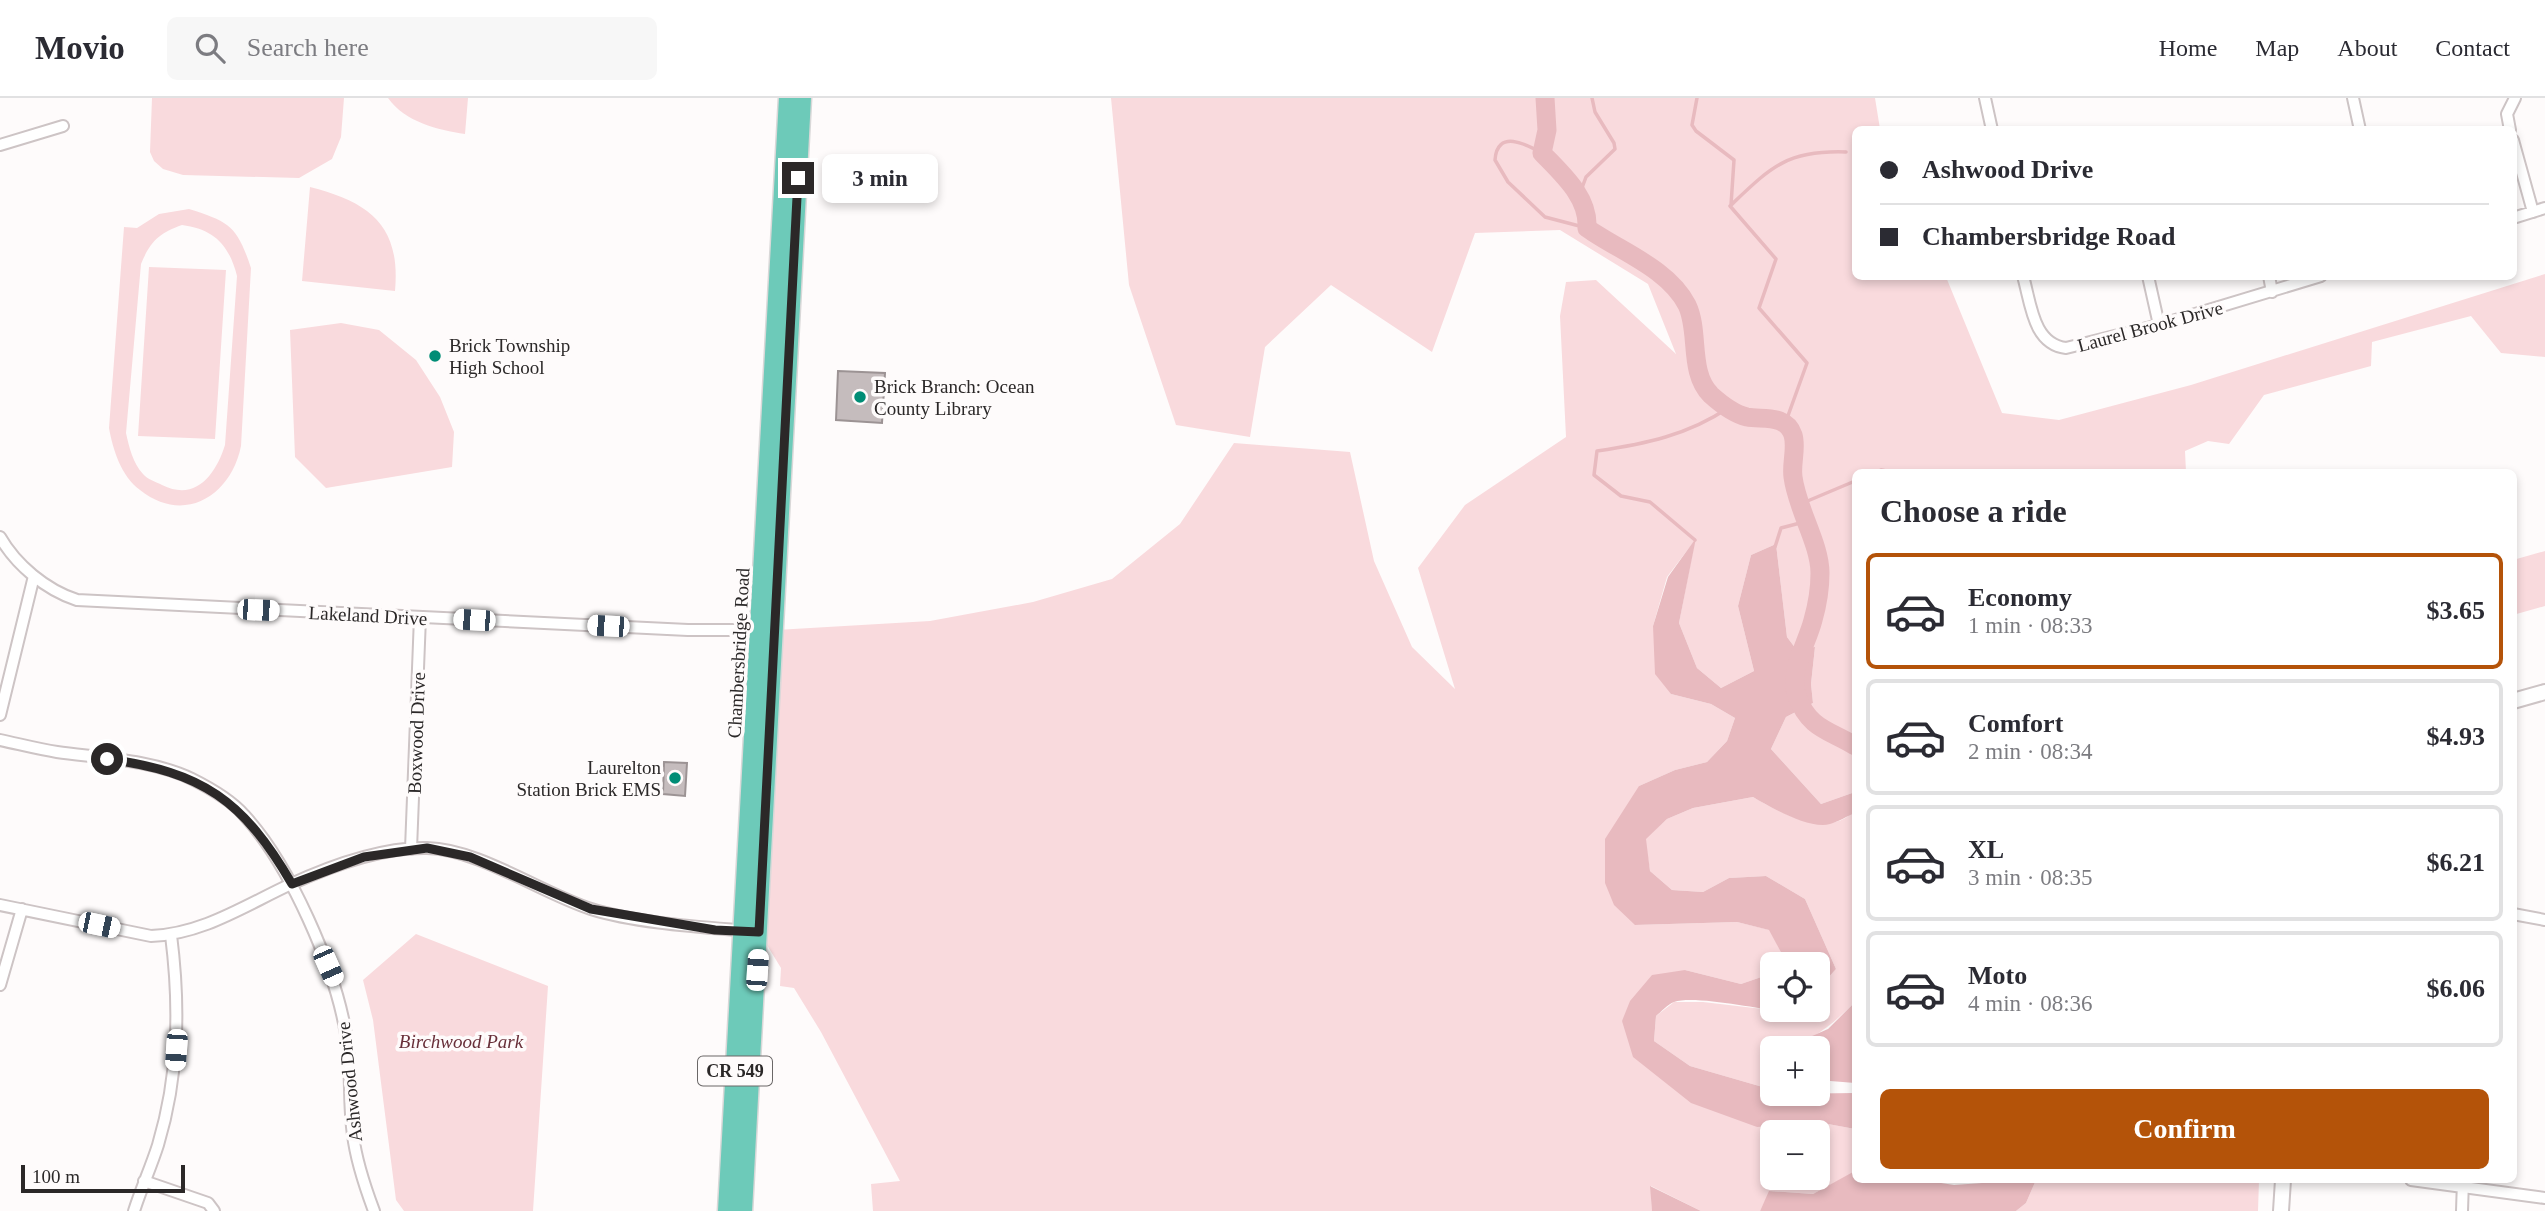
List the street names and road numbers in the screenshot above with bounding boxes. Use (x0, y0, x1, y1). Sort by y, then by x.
street label: Laurel Brook Drive (2075, 297, 2225, 356)
street label: Chambersbridge Road (724, 567, 753, 739)
street label: Lakeland Drive (308, 602, 428, 629)
street label: Boxwood Drive (404, 672, 429, 794)
street label: Ashwood Drive (333, 1021, 366, 1143)
road number: CR 549 (698, 1056, 772, 1086)

